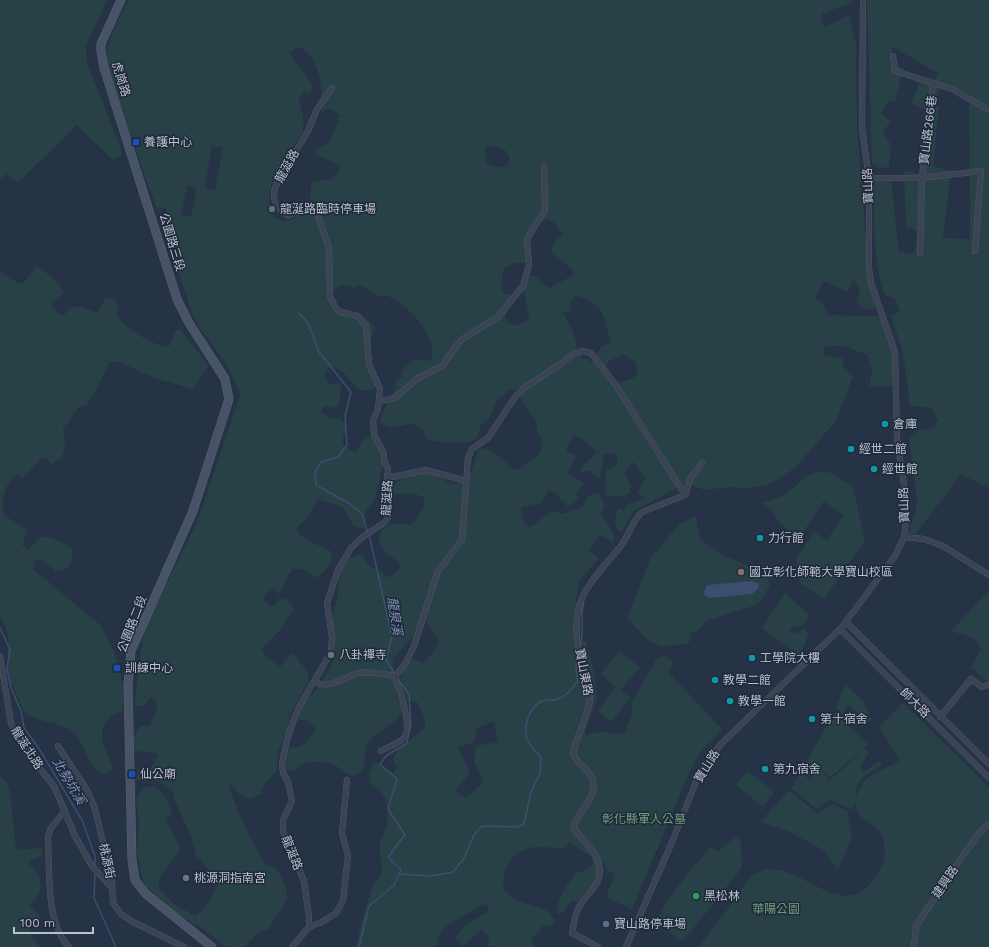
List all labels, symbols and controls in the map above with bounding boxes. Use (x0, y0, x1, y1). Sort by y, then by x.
street label: 虎崗路 (109, 60, 133, 98)
street label: 寶山路266巷 (917, 95, 939, 165)
place label: 養護中心 (144, 135, 192, 149)
marker: 養護中心 (131, 137, 141, 147)
street label: 龍涎路 (272, 147, 302, 185)
street label: 寶山路 (860, 168, 876, 204)
place label: 龍涎路臨時停車場 (280, 202, 376, 216)
marker: 龍涎路臨時停車場 (267, 204, 277, 214)
street label: 公園路三段 (157, 211, 187, 273)
place label: 倉庫 (893, 417, 917, 431)
marker: 倉庫 (880, 419, 890, 429)
place label: 經世二館 (859, 442, 907, 456)
marker: 經世二館 (846, 444, 856, 454)
place label: 經世館 (882, 462, 918, 476)
marker: 經世館 (869, 464, 879, 474)
street label: 龍涎路 (379, 480, 395, 516)
street label: 寶山路 (896, 487, 912, 523)
place label: 力行館 (768, 531, 804, 545)
marker: 力行館 (755, 533, 765, 543)
place label: 國立彰化師範大學寶山校區 (749, 565, 893, 579)
marker: 國立彰化師範大學寶山校區 (736, 567, 746, 577)
street label: 公園路二段 (115, 593, 149, 655)
water label: 龍泉溪 (385, 596, 406, 638)
street label: 寶山東路 (573, 647, 595, 697)
place label: 八卦禪寺 (339, 648, 387, 662)
marker: 八卦禪寺 (326, 650, 336, 660)
place label: 工學院大樓 (760, 651, 820, 665)
marker: 工學院大樓 (747, 653, 757, 663)
place label: 訓練中心 (125, 661, 173, 675)
marker: 訓練中心 (112, 663, 122, 673)
place label: 教學二館 (723, 673, 771, 687)
marker: 教學二館 (710, 675, 720, 685)
street label: 師大路 (897, 685, 933, 721)
place label: 教學一館 (738, 694, 786, 708)
marker: 教學一館 (725, 696, 735, 706)
place label: 第十宿舍 (820, 712, 868, 726)
marker: 第十宿舍 (807, 714, 817, 724)
street label: 龍涎北路 (8, 724, 46, 772)
street label: 寶山路 (692, 747, 722, 785)
water label: 北勢坑溪 (49, 755, 90, 809)
place label: 第九宿舍 (773, 762, 821, 776)
marker: 第九宿舍 (760, 764, 770, 774)
place label: 仙公廟 (140, 767, 176, 781)
marker: 仙公廟 (127, 769, 137, 779)
park label: 彰化縣軍人公墓 (602, 812, 686, 826)
street label: 龍涎路 (279, 834, 305, 872)
street label: 桃源街 (96, 842, 118, 880)
street label: 建興路 (929, 863, 961, 901)
place label: 桃源洞指南宮 (194, 871, 266, 885)
marker: 桃源洞指南宮 (181, 873, 191, 883)
place label: 黑松林 (704, 889, 740, 903)
marker: 黑松林 (691, 891, 701, 901)
park label: 華陽公園 (752, 902, 800, 916)
scale bar (14, 909, 93, 935)
text: 100 m (20, 916, 55, 930)
place label: 寶山路停車場 (614, 917, 686, 931)
marker: 寶山路停車場 (601, 919, 611, 929)

